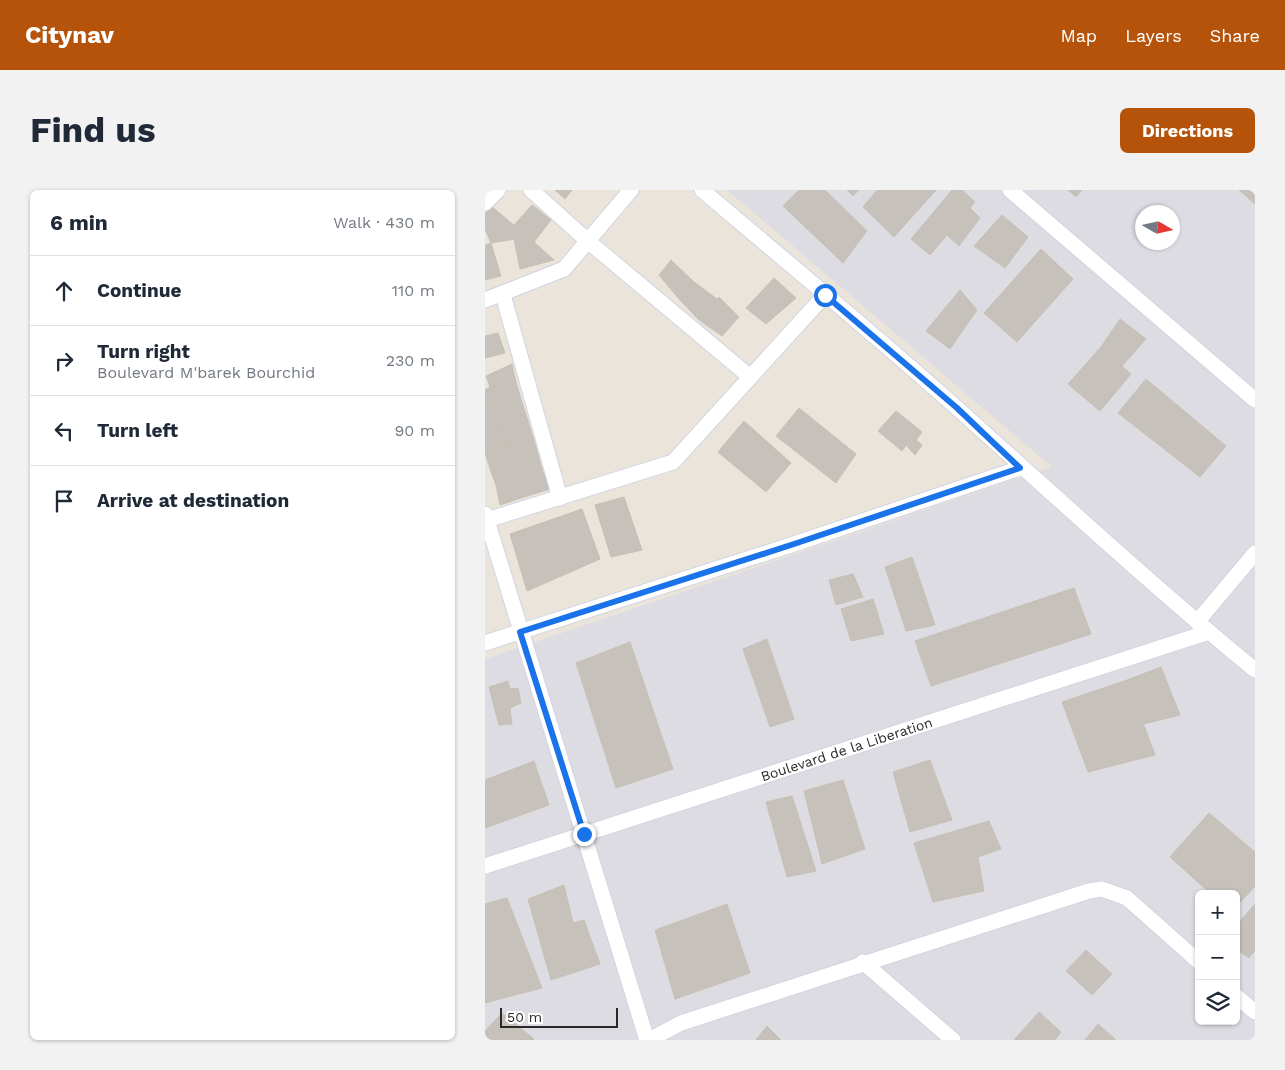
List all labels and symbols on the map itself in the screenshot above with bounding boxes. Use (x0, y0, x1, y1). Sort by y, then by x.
north arrow (1135, 205, 1180, 250)
route start (814, 284, 837, 307)
street label: Boulevard de la Liberation (759, 714, 935, 784)
route end (573, 823, 596, 846)
scale bar (500, 1005, 617, 1028)

